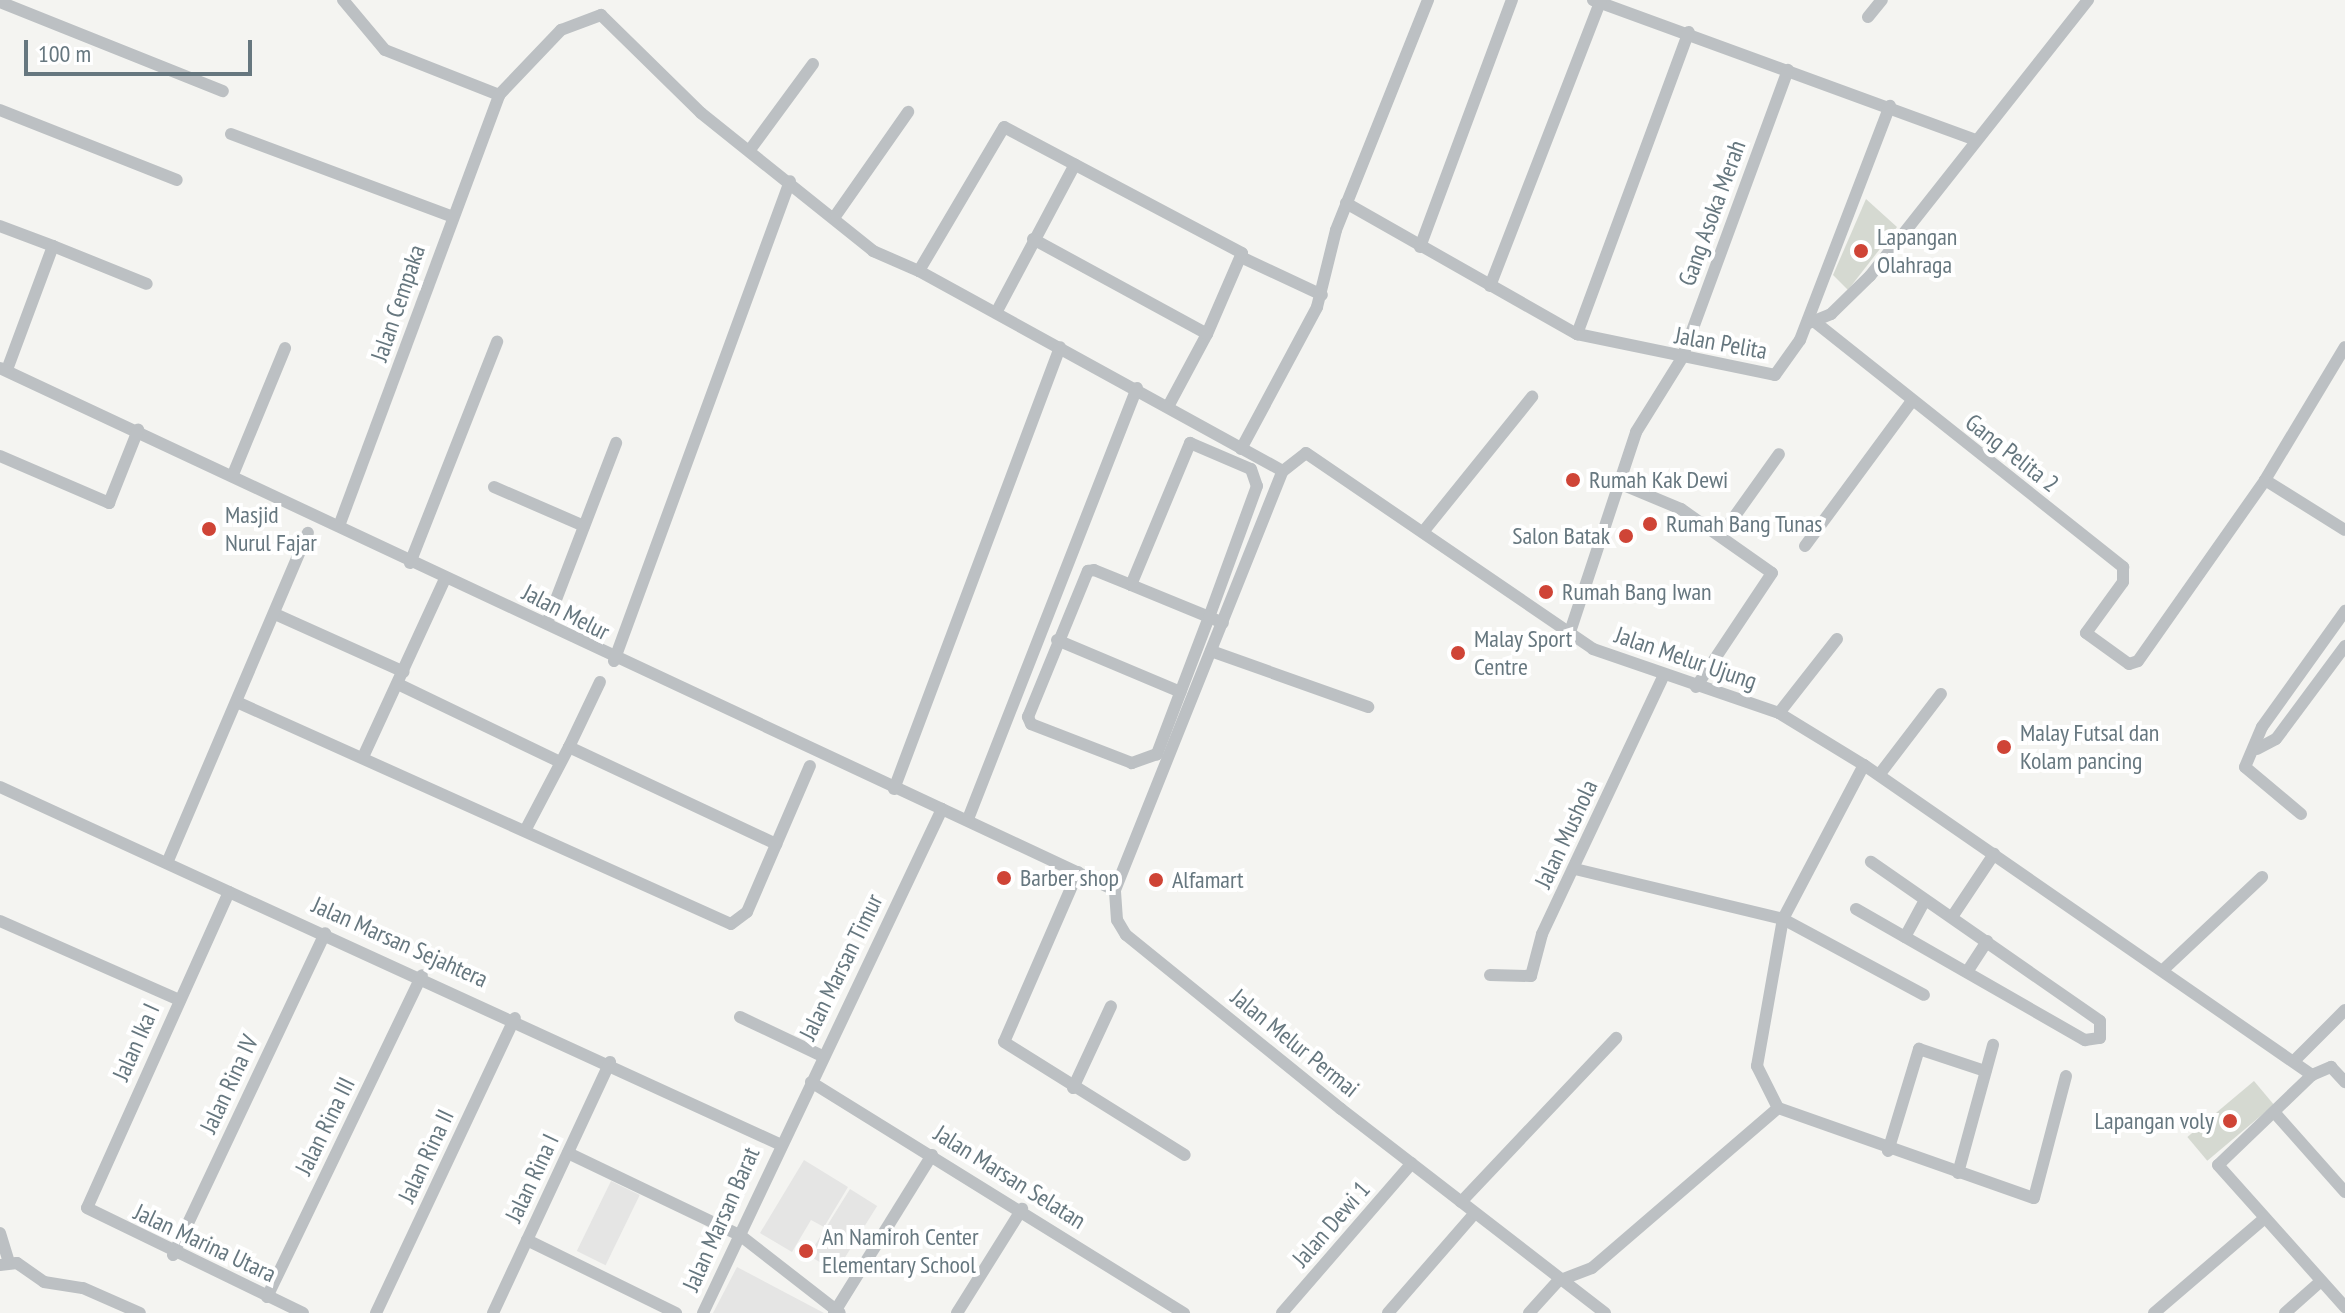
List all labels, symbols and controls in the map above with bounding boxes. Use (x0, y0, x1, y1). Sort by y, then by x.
scale bar (28, 24, 256, 74)
text: 100 m (38, 38, 91, 69)
street label: Gang Asoka Merah (1672, 136, 1752, 290)
place label: Lapangan Olahraga (1877, 223, 1957, 279)
street label: Jalan Cempaka (365, 241, 431, 365)
marker: Lapangan Olahraga (1852, 242, 1870, 260)
street label: Jalan Pelita (1673, 321, 1769, 365)
street label: Gang Pelita 2 (1960, 408, 2064, 498)
place label: Rumah Kak Dewi (1589, 466, 1729, 494)
marker: Rumah Kak Dewi (1564, 471, 1582, 489)
place label: Masjid Nurul Fajar (225, 501, 317, 557)
place label: Rumah Bang Tunas (1666, 510, 1823, 538)
marker: Rumah Bang Tunas (1641, 515, 1659, 533)
marker: Masjid Nurul Fajar (200, 520, 218, 538)
place label: Salon Batak (1512, 522, 1610, 550)
marker: Salon Batak (1617, 527, 1635, 545)
street label: Jalan Melur (518, 578, 614, 646)
place label: Rumah Bang Iwan (1562, 578, 1712, 606)
marker: Rumah Bang Iwan (1537, 583, 1555, 601)
street label: Jalan Melur Ujung (1611, 620, 1761, 696)
place label: Malay Sport Centre (1474, 625, 1573, 681)
marker: Malay Sport Centre (1449, 644, 1467, 662)
place label: Malay Futsal dan Kolam pancing (2020, 719, 2160, 775)
marker: Malay Futsal dan Kolam pancing (1995, 738, 2013, 756)
street label: Jalan Mushola (1528, 775, 1604, 893)
place label: Barber shop (1020, 864, 1119, 892)
place label: Alfamart (1172, 866, 1244, 894)
marker: Barber shop (995, 869, 1013, 887)
marker: Alfamart (1147, 871, 1165, 889)
street label: Jalan Marsan Timur (793, 889, 889, 1045)
street label: Jalan Marsan Sejahtera (308, 890, 492, 994)
street label: Jalan Melur Permai (1225, 983, 1365, 1103)
street label: Jalan Ika I (106, 999, 166, 1085)
street label: Jalan Rina IV (194, 1030, 264, 1138)
street label: Jalan Rina III (289, 1073, 361, 1179)
street label: Jalan Rina II (392, 1105, 460, 1207)
place label: Lapangan voly (2094, 1107, 2214, 1135)
marker: Lapangan voly (2221, 1112, 2239, 1130)
street label: Jalan Marsan Selatan (929, 1119, 1091, 1235)
street label: Jalan Rina I (499, 1129, 565, 1227)
street label: Jalan Marsan Barat (676, 1142, 766, 1296)
street label: Jalan Dewi 1 (1286, 1175, 1376, 1273)
street label: Jalan Marina Utara (130, 1198, 280, 1288)
place label: An Namiroh Center Elementary School (822, 1223, 979, 1279)
marker: An Namiroh Center Elementary School (797, 1242, 815, 1260)

